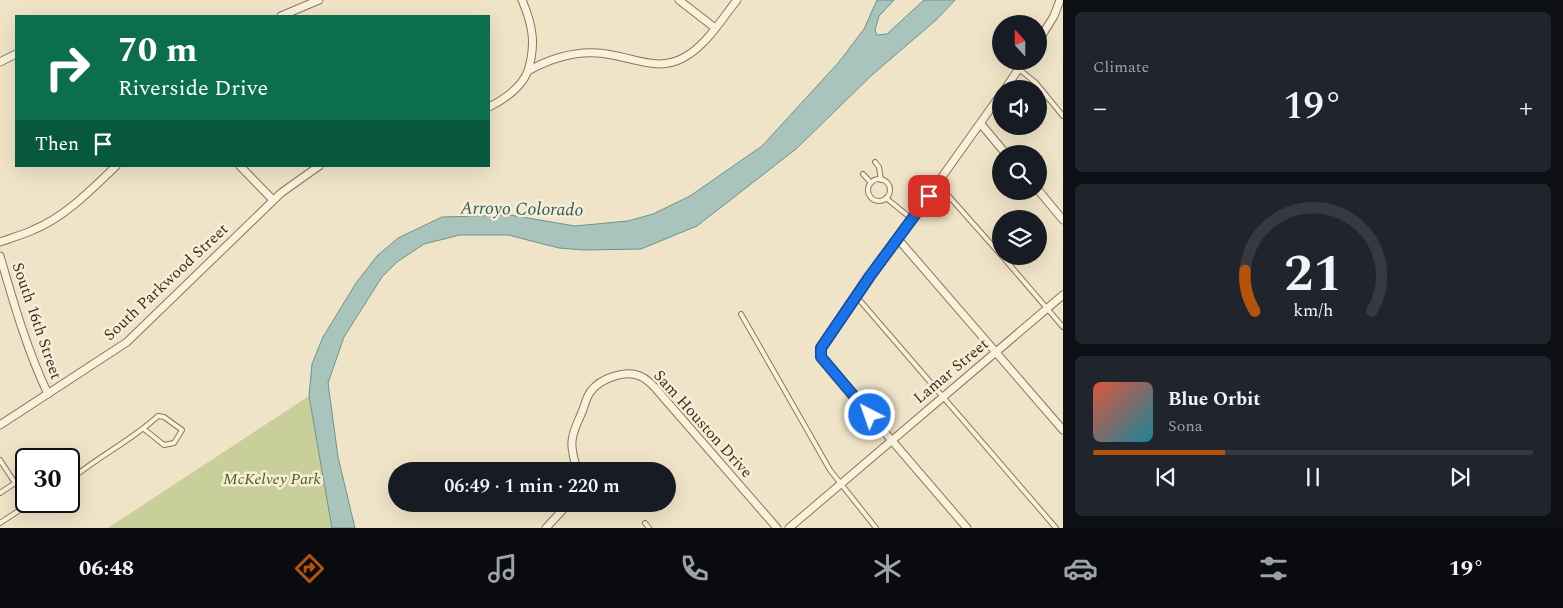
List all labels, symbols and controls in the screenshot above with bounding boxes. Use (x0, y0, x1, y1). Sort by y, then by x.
north arrow (992, 15, 1048, 70)
map controls (992, 15, 1047, 265)
text: 70 m (118, 24, 198, 77)
icon: right (35, 35, 100, 100)
text: Climate (1093, 55, 1149, 79)
text: Riverside Drive (118, 72, 268, 105)
text: 19° (1283, 78, 1343, 136)
button: sound (992, 80, 1047, 135)
text: − (1093, 87, 1107, 130)
text: + (1519, 87, 1533, 130)
text: Then (35, 130, 79, 159)
icon: arrive (89, 130, 117, 158)
button: search (992, 145, 1047, 200)
pin (908, 175, 950, 217)
icon: arrive (915, 182, 943, 210)
water label: Arroyo Colorado (459, 194, 584, 224)
button: layers (992, 210, 1047, 265)
street label: South Parkwood Street (98, 217, 234, 346)
text: 21 (1284, 235, 1342, 314)
street label: South 16th Street (6, 259, 68, 383)
text: km/h (1293, 297, 1333, 324)
street label: Lamar Street (908, 332, 994, 410)
street label: Sam Houston Drive (648, 364, 758, 484)
text: Blue Orbit (1168, 385, 1261, 414)
position arrow (843, 388, 895, 440)
text: Sona (1168, 414, 1203, 438)
speed limit sign: 30 (15, 448, 80, 513)
icon: previous (1152, 463, 1180, 491)
icon: pause (1299, 463, 1327, 491)
icon: next (1446, 463, 1474, 491)
park label: McKelvey Park (223, 467, 322, 491)
text: 06:49 · 1 min · 220 m (444, 472, 620, 501)
icon: directions (292, 551, 327, 586)
icon: music (485, 551, 520, 586)
icon: phone (677, 551, 712, 586)
icon: climate (870, 551, 905, 586)
icon: car (1063, 551, 1098, 586)
icon: filters (1256, 551, 1291, 586)
text: 06:48 (79, 552, 134, 585)
text: 19° (1448, 552, 1484, 585)

